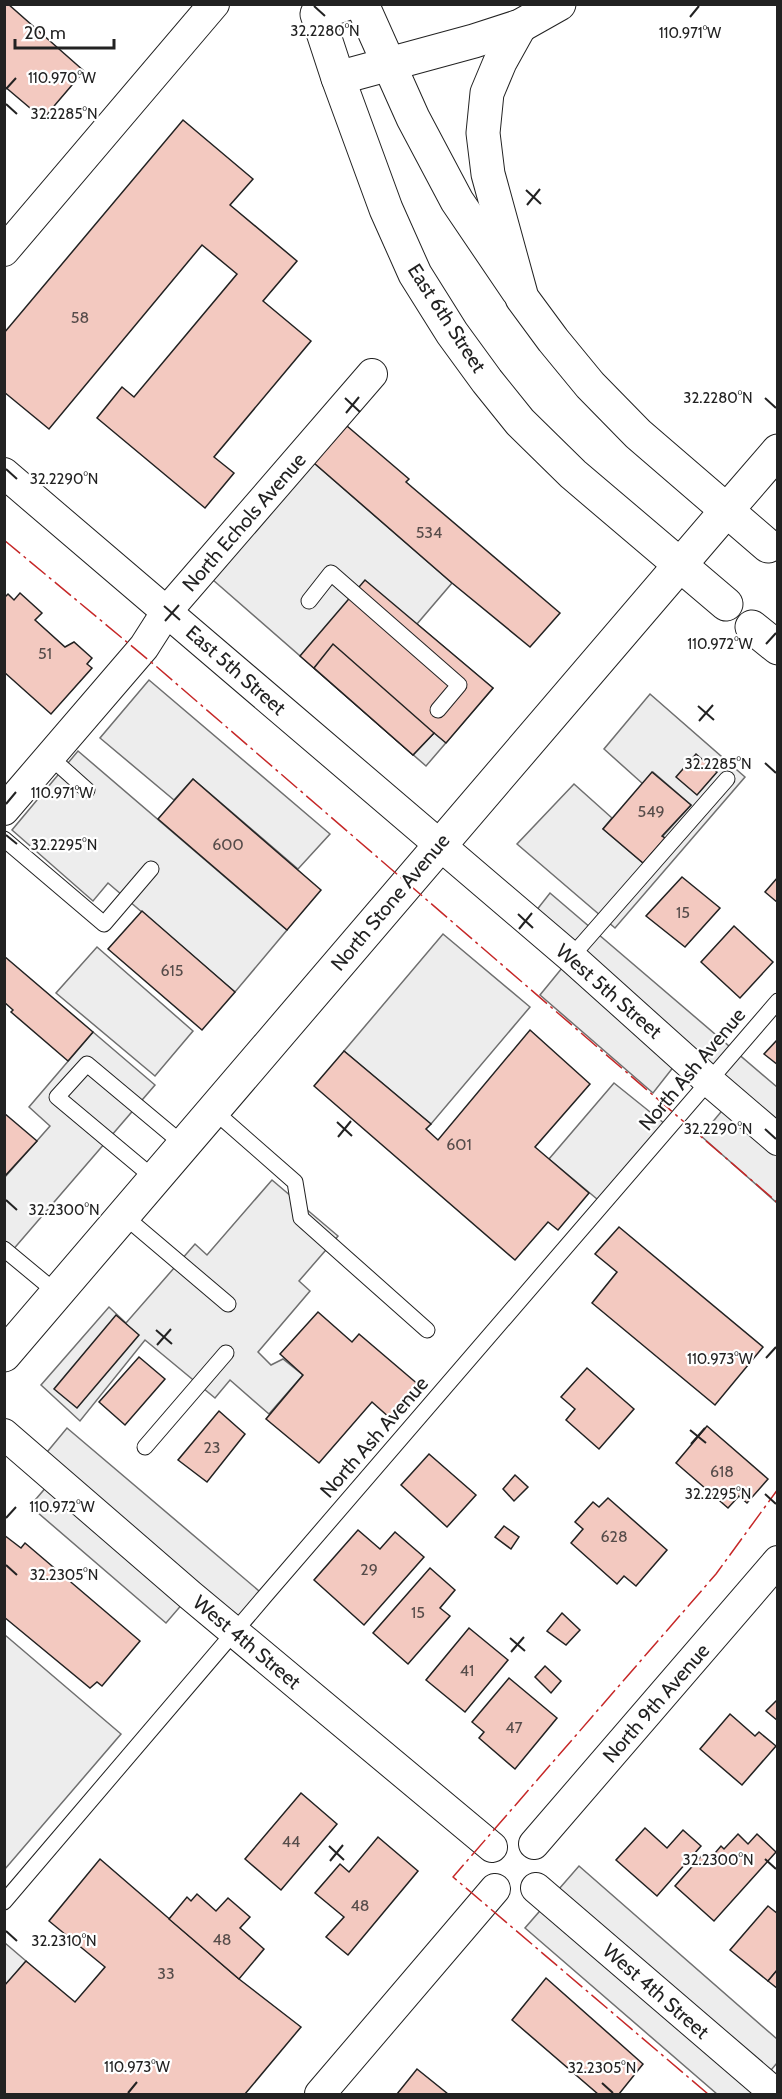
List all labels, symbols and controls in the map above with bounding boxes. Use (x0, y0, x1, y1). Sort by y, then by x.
scale bar (15, 12, 114, 50)
text: 20 m (24, 22, 66, 44)
text: 32.2280°N (290, 22, 360, 40)
text: 110.971°W (659, 24, 722, 42)
text: 110.970°W (28, 69, 97, 87)
text: 32.2285°N (31, 105, 97, 123)
street label: East 6th Street (403, 259, 491, 377)
house number: 58 (71, 308, 89, 327)
text: 32.2280°N (683, 389, 753, 407)
street label: North Echols Avenue (177, 448, 311, 596)
text: 32.2290°N (30, 470, 98, 488)
house number: 534 (416, 523, 442, 542)
street label: East 5th Street (181, 620, 291, 720)
text: 110.972°W (687, 635, 754, 653)
house number: 51 (38, 644, 52, 663)
text: 32.2285°N (685, 755, 751, 773)
text: 110.971°W (31, 784, 94, 802)
house number: 549 (638, 802, 665, 821)
street label: North Stone Avenue (326, 829, 454, 975)
house number: 600 (212, 835, 244, 854)
text: 32.2295°N (31, 836, 97, 854)
house number: 15 (676, 903, 690, 922)
street label: West 5th Street (551, 939, 667, 1044)
house number: 615 (161, 961, 183, 980)
street label: North Ash Avenue (634, 1003, 750, 1135)
text: 32.2290°N (684, 1120, 752, 1138)
house number: 601 (446, 1135, 472, 1154)
text: 32.2300°N (29, 1201, 99, 1219)
text: 110.973°W (687, 1350, 754, 1368)
street label: North Ash Avenue (315, 1372, 433, 1502)
house number: 23 (203, 1438, 221, 1457)
house number: 618 (710, 1462, 734, 1481)
text: 32.2295°N (685, 1485, 751, 1503)
text: 110.972°W (29, 1498, 96, 1516)
house number: 628 (600, 1527, 628, 1546)
house number: 29 (360, 1560, 378, 1579)
text: 32.2305°N (30, 1566, 98, 1584)
street label: West 4th Street (188, 1590, 306, 1694)
house number: 15 (411, 1603, 425, 1622)
street label: North 9th Avenue (598, 1639, 714, 1767)
house number: 41 (460, 1661, 474, 1680)
house number: 47 (505, 1718, 523, 1737)
house number: 44 (282, 1832, 300, 1851)
text: 32.2300°N (683, 1851, 753, 1869)
house number: 48 (351, 1896, 369, 1915)
house number: 48 (213, 1930, 231, 1949)
text: 32.2310°N (31, 1932, 97, 1950)
street label: West 4th Street (598, 1938, 714, 2044)
house number: 33 (157, 1964, 175, 1983)
text: 110.973°W (104, 2058, 171, 2076)
text: 32.2305°N (568, 2059, 636, 2077)

